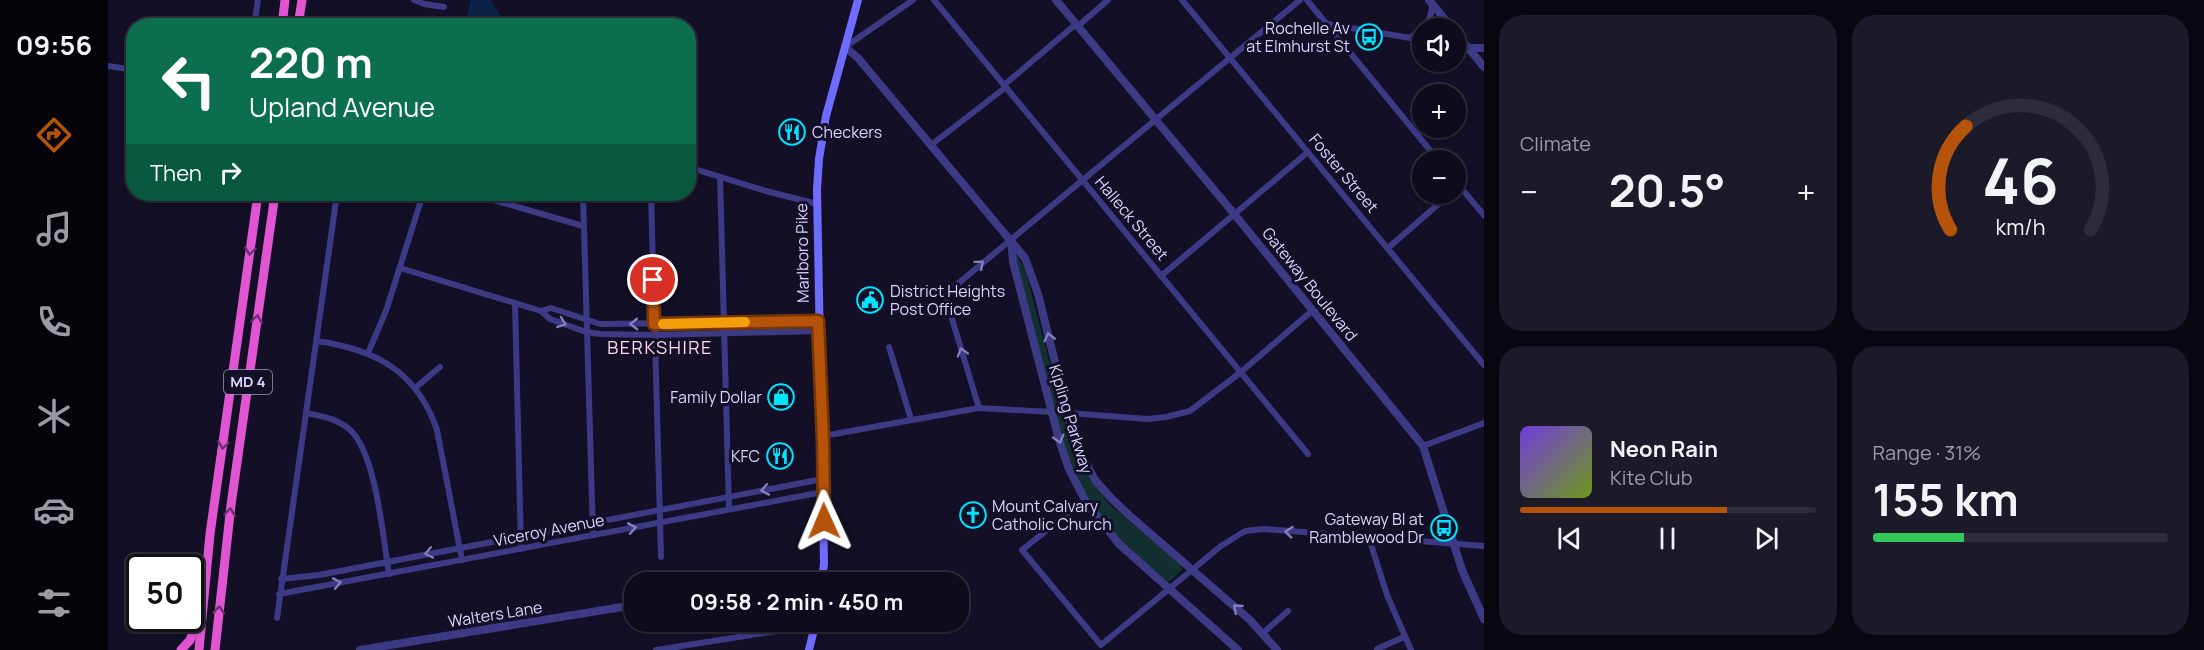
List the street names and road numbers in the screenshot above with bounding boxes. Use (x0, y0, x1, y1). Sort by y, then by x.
street label: Foster Street (1304, 129, 1384, 217)
street label: Halleck Street (1090, 171, 1174, 265)
street label: Marlboro Pike (790, 203, 814, 303)
street label: Gateway Boulevard (1257, 223, 1363, 345)
street label: Kipling Parkway (1044, 362, 1098, 477)
road number: MD 4 (224, 370, 272, 394)
street label: Viceroy Avenue (492, 508, 606, 552)
street label: Walters Lane (446, 596, 544, 632)

